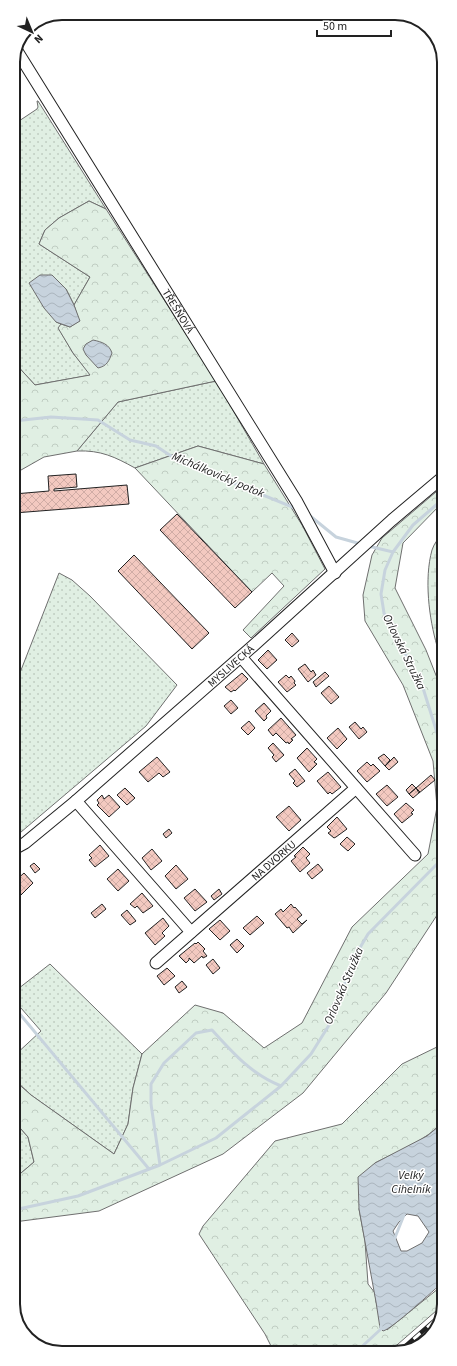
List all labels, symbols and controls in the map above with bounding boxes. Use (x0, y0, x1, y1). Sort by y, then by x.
north arrow (12, 12, 52, 52)
scale bar (317, 12, 391, 38)
text: 50 m (323, 18, 347, 35)
text: N (31, 31, 46, 47)
street label: TŘEŠŇOVÁ (159, 286, 198, 336)
water label: Michálkovický potok (169, 448, 267, 502)
water label: Orlovská Stružka (378, 611, 430, 693)
street label: MYSLIVECKÁ (204, 641, 257, 690)
street label: NA DVORKU (248, 837, 299, 884)
water label: Orlovská Stružka (320, 944, 368, 1027)
water label: Velký Cihelník (391, 1167, 431, 1198)

